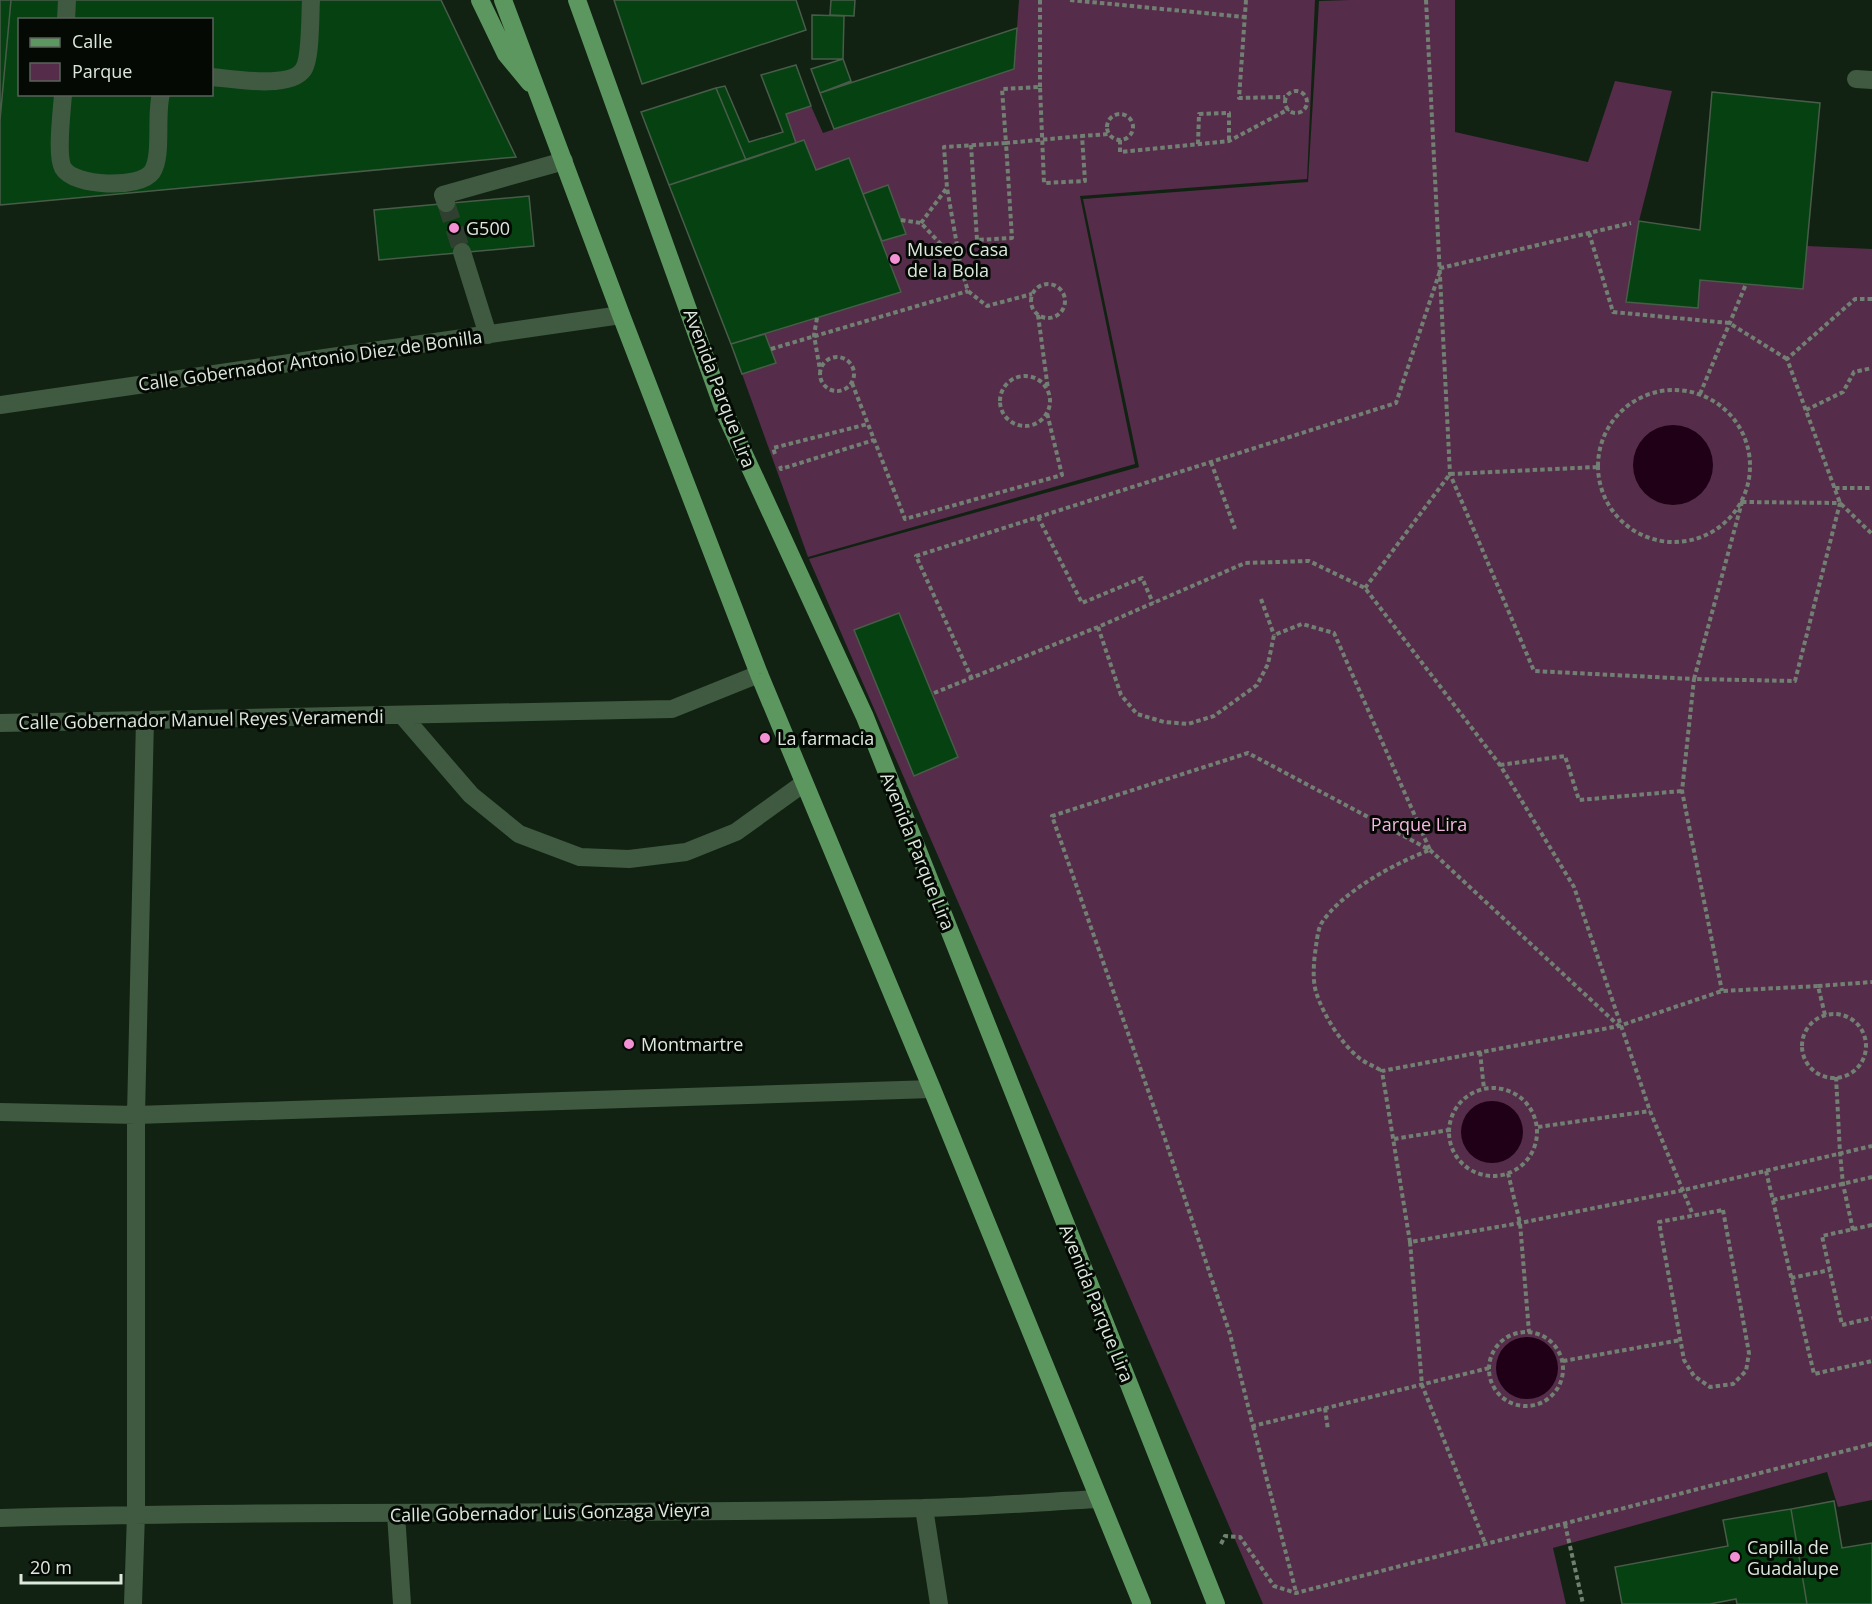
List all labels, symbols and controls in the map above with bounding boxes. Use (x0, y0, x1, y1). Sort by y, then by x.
legend (18, 18, 213, 96)
text: Calle (72, 29, 113, 53)
text: Parque (72, 59, 132, 83)
place label: G500 (466, 216, 510, 240)
marker: G500 (447, 221, 461, 235)
place label: Museo Casa de la Bola (907, 237, 1008, 282)
marker: Museo Casa de la Bola (888, 252, 902, 266)
street label: Avenida Parque Lira (679, 305, 761, 471)
street label: Calle Gobernador Antonio Diez de Bonilla (137, 324, 483, 396)
street label: Calle Gobernador Manuel Reyes Veramendi (18, 704, 384, 734)
place label: La farmacia (777, 726, 874, 750)
marker: La farmacia (758, 731, 772, 745)
street label: Avenida Parque Lira (875, 769, 961, 933)
park label: Parque Lira (1371, 812, 1467, 836)
place label: Montmartre (641, 1032, 743, 1056)
marker: Montmartre (622, 1037, 636, 1051)
street label: Avenida Parque Lira (1054, 1221, 1140, 1385)
street label: Calle Gobernador Luis Gonzaga Vieyra (390, 1497, 710, 1527)
place label: Capilla de Guadalupe (1747, 1535, 1839, 1580)
scale bar (21, 1547, 122, 1585)
marker: Capilla de Guadalupe (1728, 1550, 1742, 1564)
text: 20 m (30, 1555, 72, 1579)

